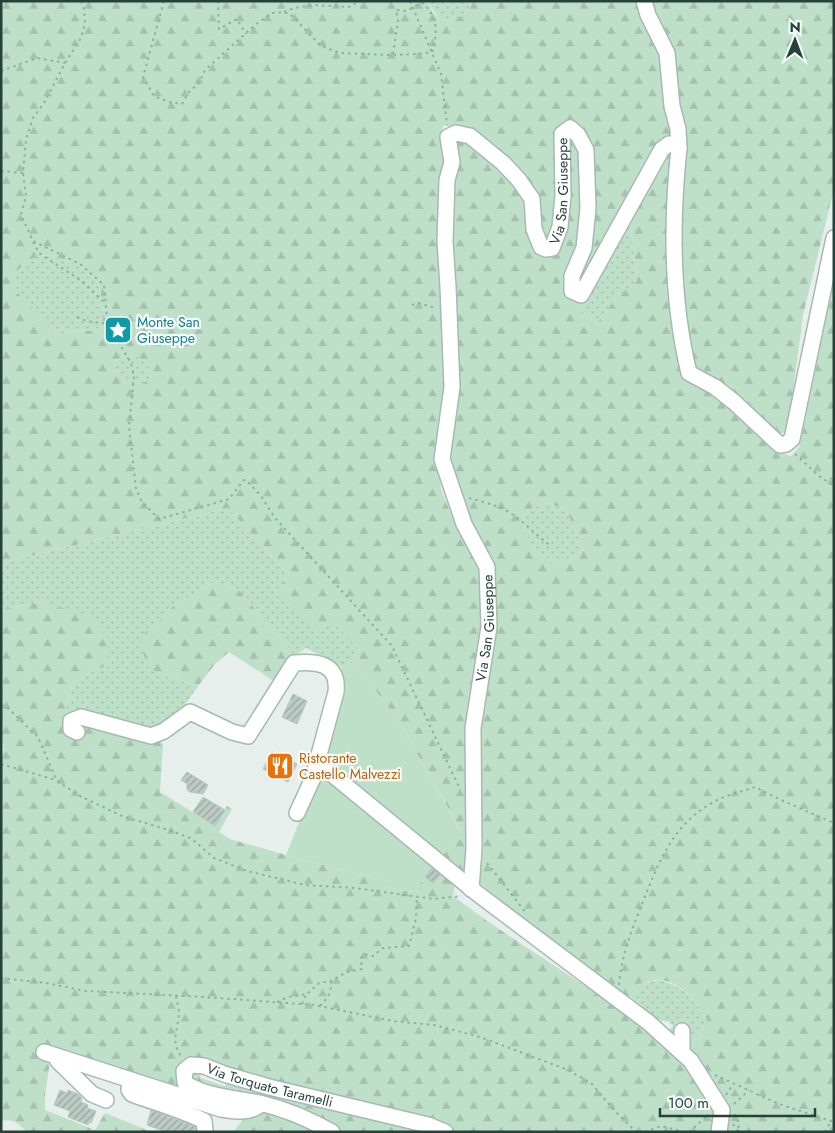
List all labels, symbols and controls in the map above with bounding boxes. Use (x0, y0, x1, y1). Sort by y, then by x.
north arrow (770, 15, 820, 65)
text: N (789, 17, 801, 37)
street label: Via San Giuseppe (544, 137, 573, 248)
place label: Monte San Giuseppe (137, 312, 200, 348)
place icon: Monte San Giuseppe (103, 315, 133, 345)
street label: Via San Giuseppe (470, 574, 499, 683)
place label: Ristorante Castello Malvezzi (299, 748, 401, 784)
restaurant icon: Ristorante Castello Malvezzi (265, 751, 295, 781)
street label: Via Torquato Taramelli (204, 1058, 335, 1112)
scale bar (660, 1086, 815, 1118)
text: 100 m (668, 1092, 709, 1114)

